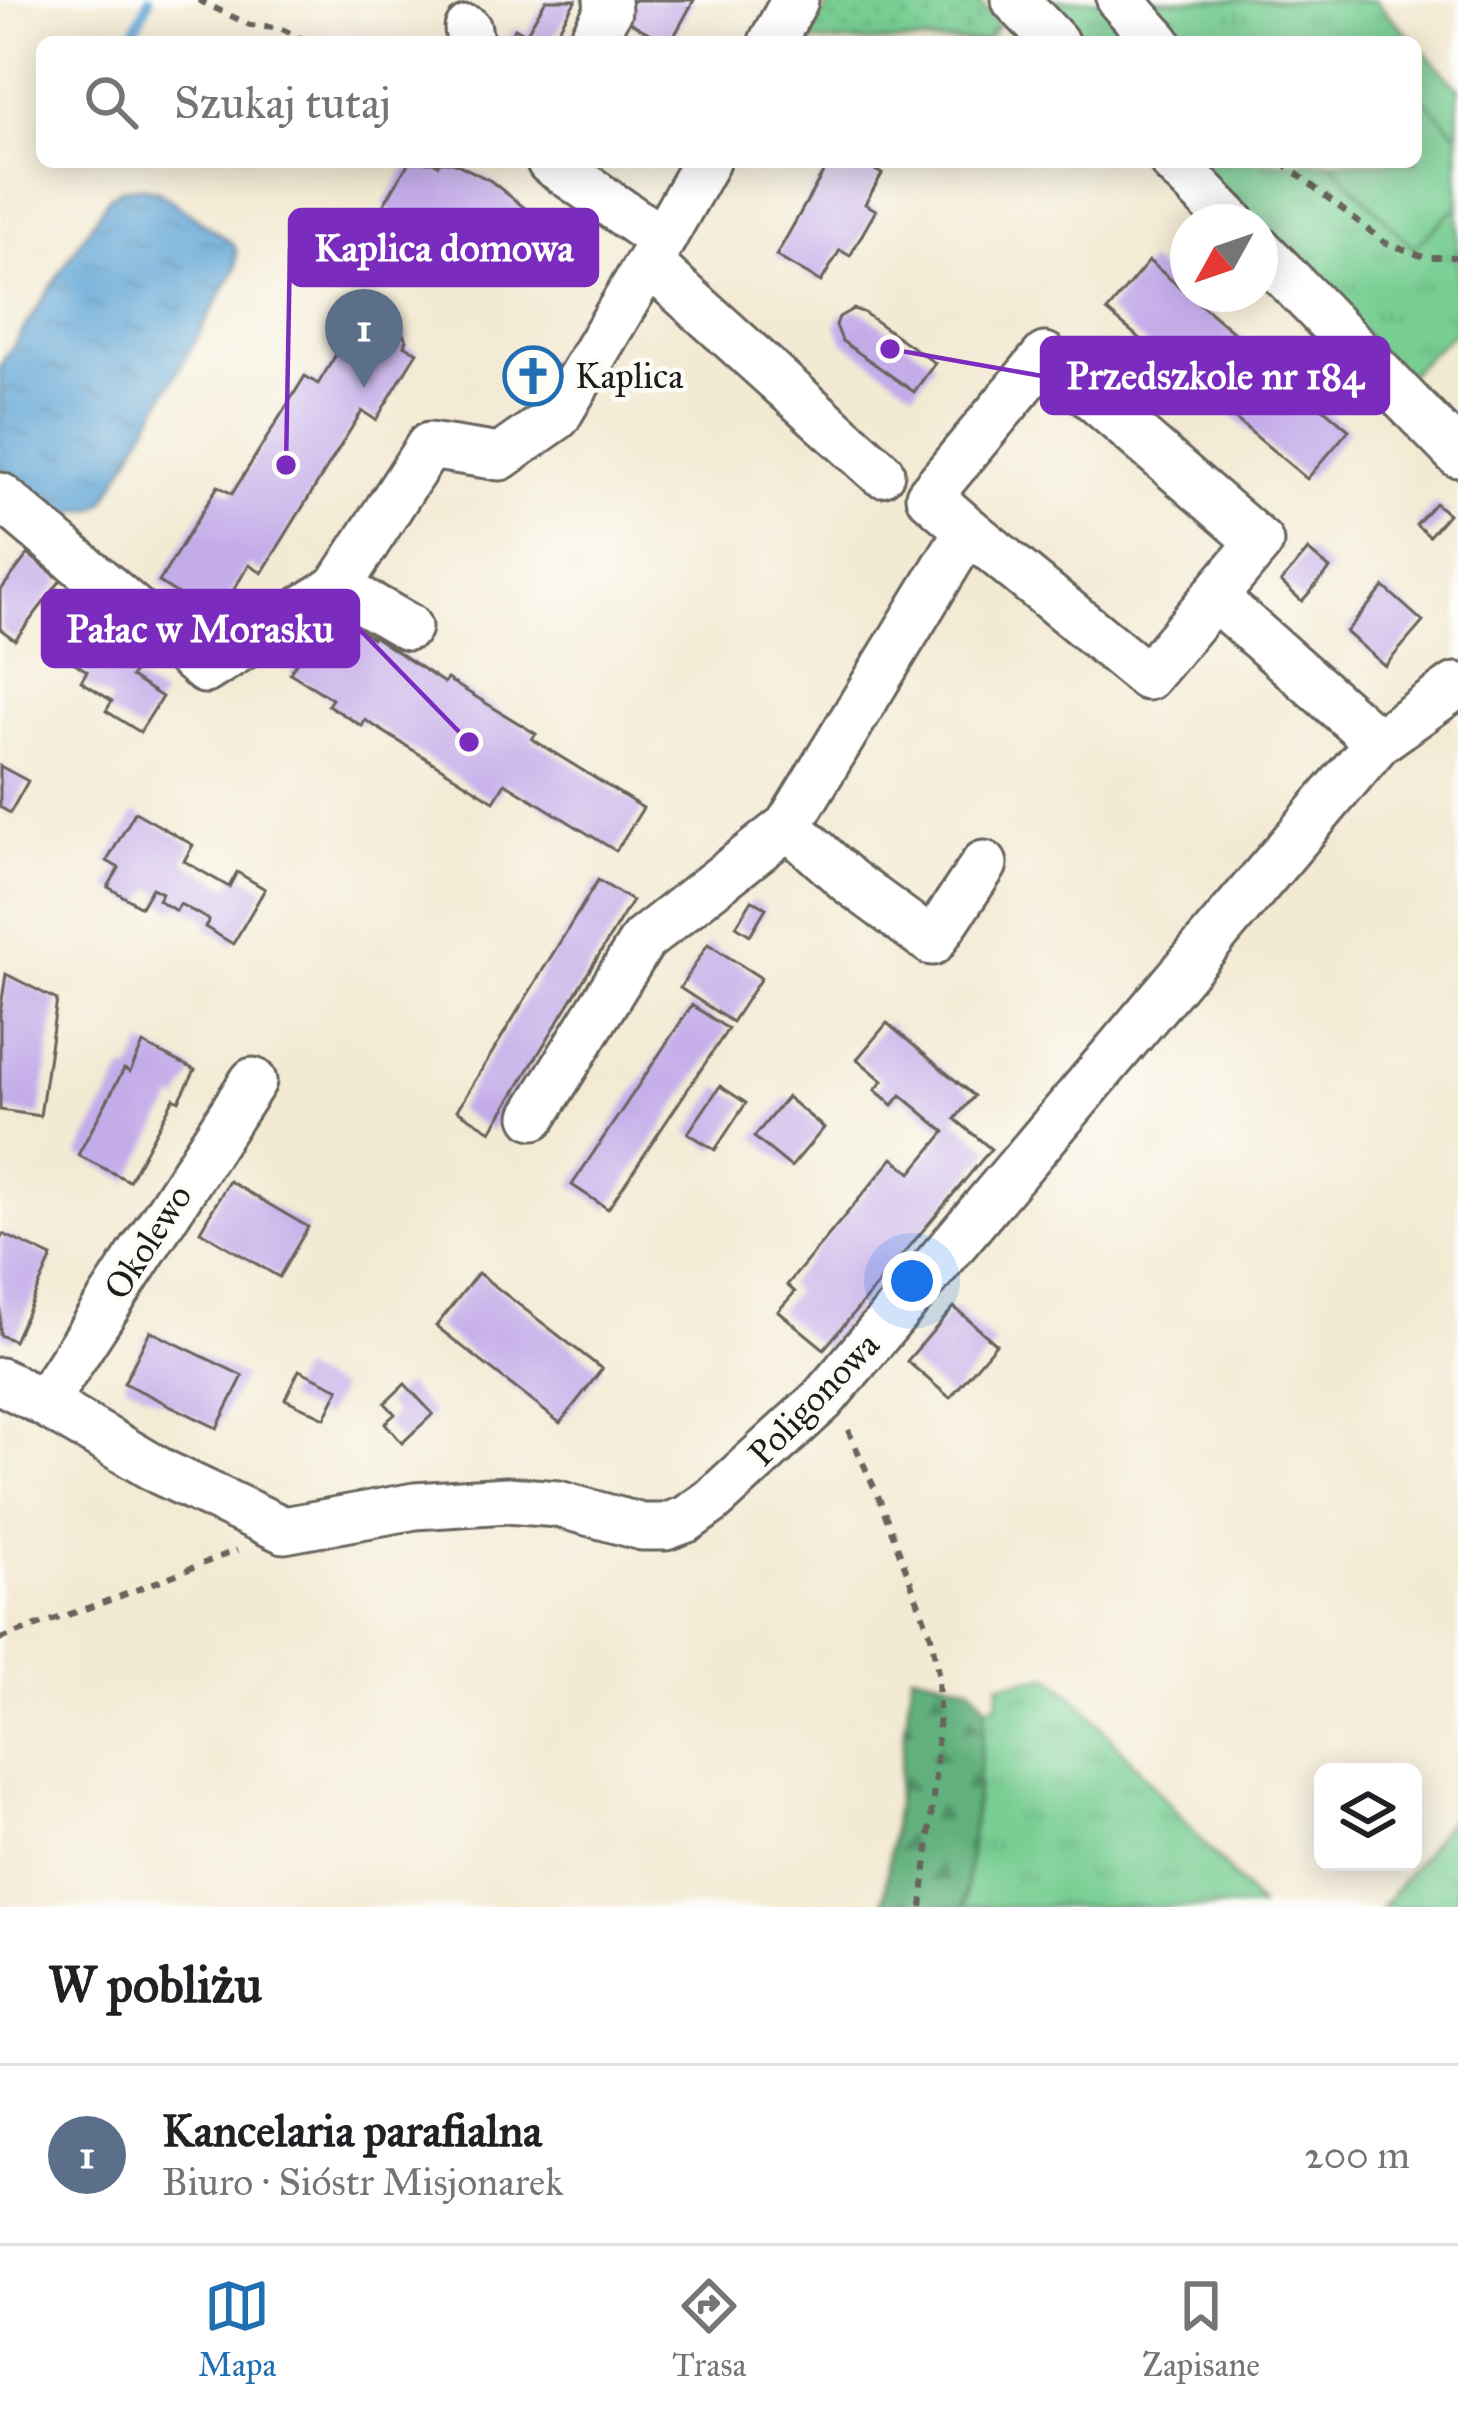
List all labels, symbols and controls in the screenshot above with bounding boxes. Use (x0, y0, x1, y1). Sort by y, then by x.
search box (36, 36, 1422, 168)
icon: search (78, 69, 144, 135)
text: Szukaj tutaj (174, 75, 391, 130)
north arrow (1170, 204, 1278, 312)
callout: Kaplica domowa (290, 210, 597, 285)
text: Kaplica domowa (314, 224, 575, 272)
pin: 1 (325, 289, 403, 388)
callout: Przedszkole nr 184 (1042, 338, 1388, 413)
church icon: Kaplica (502, 345, 564, 407)
text: Przedszkole nr 184 (1066, 352, 1366, 400)
place label: Kaplica (575, 354, 684, 398)
callout: Pałac w Morasku (43, 591, 358, 666)
text: Pałac w Morasku (66, 605, 334, 653)
street label: Okolewo (95, 1176, 201, 1308)
your location (882, 1251, 942, 1311)
street label: Poligonowa (739, 1322, 889, 1475)
map controls (1314, 1763, 1422, 1871)
button: layers (1314, 1763, 1422, 1871)
text: W pobliżu (48, 1954, 262, 2016)
text: Kancelaria parafialna (162, 2103, 542, 2158)
text: 1 (79, 2131, 95, 2179)
text: 200 m (1304, 2131, 1410, 2179)
text: Biuro · Sióstr Misjonarek (162, 2158, 563, 2206)
tab: Mapa (198, 2273, 276, 2385)
tab: Trasa (672, 2273, 746, 2385)
tab: Zapisane (1142, 2273, 1260, 2385)

